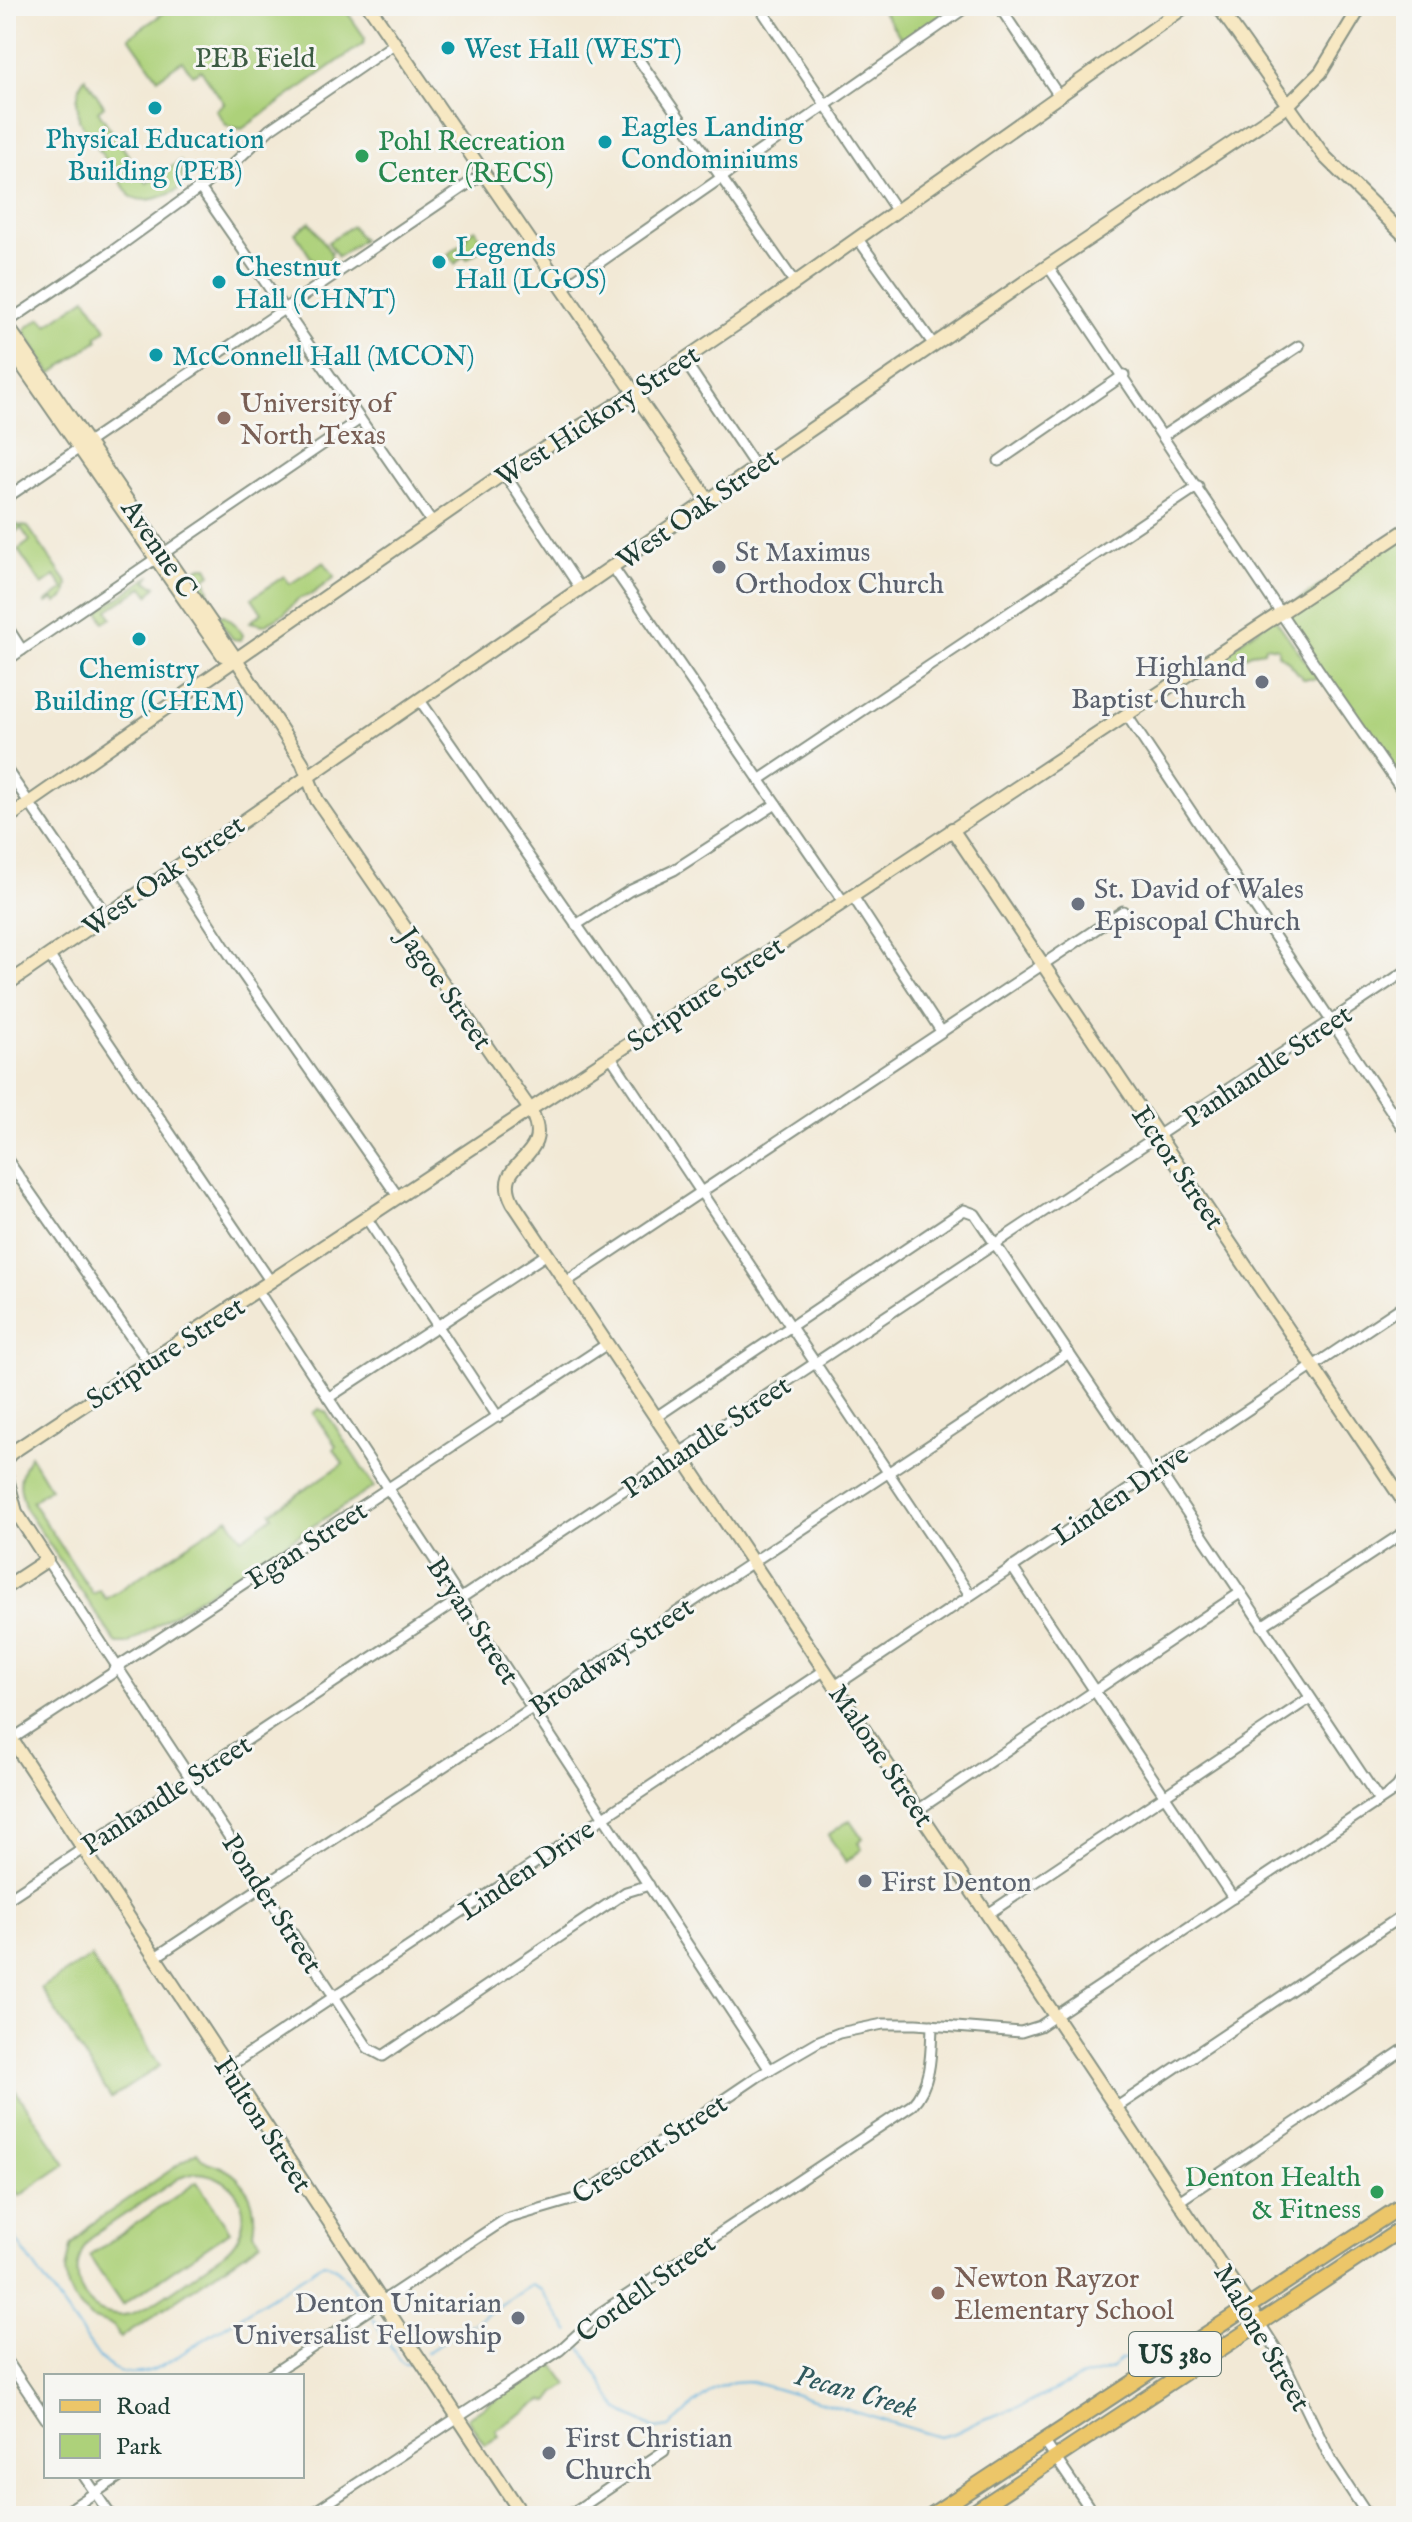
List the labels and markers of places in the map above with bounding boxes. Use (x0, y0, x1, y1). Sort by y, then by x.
place label: West Hall (WEST) (464, 33, 682, 68)
marker: West Hall (WEST) (439, 39, 457, 57)
marker: Physical Education Building (PEB) (146, 99, 164, 117)
place label: Eagles Landing Condominiums (621, 111, 804, 178)
place label: Physical Education Building (PEB) (45, 123, 265, 190)
place label: Pohl Recreation Center (RECS) (378, 125, 565, 192)
marker: Eagles Landing Condominiums (596, 133, 614, 151)
marker: Pohl Recreation Center (RECS) (353, 147, 371, 165)
place label: Legends Hall (LGOS) (455, 231, 607, 298)
place label: Chestnut Hall (CHNT) (235, 251, 396, 318)
marker: Legends Hall (LGOS) (430, 253, 448, 271)
marker: Chestnut Hall (CHNT) (210, 273, 228, 291)
place label: McConnell Hall (MCON) (172, 340, 475, 375)
marker: McConnell Hall (MCON) (147, 346, 165, 364)
place label: University of North Texas (240, 387, 397, 454)
marker: University of North Texas (215, 409, 233, 427)
place label: St Maximus Orthodox Church (735, 536, 944, 603)
marker: St Maximus Orthodox Church (710, 558, 728, 576)
marker: Chemistry Building (CHEM) (130, 630, 148, 648)
place label: Highland Baptist Church (1071, 651, 1246, 718)
place label: Chemistry Building (CHEM) (34, 653, 244, 720)
marker: Highland Baptist Church (1253, 673, 1271, 691)
place label: St. David of Wales Episcopal Church (1094, 873, 1304, 940)
marker: St. David of Wales Episcopal Church (1069, 895, 1087, 913)
place label: First Denton (881, 1866, 1032, 1901)
marker: First Denton (856, 1872, 874, 1890)
place label: Denton Health & Fitness (1184, 2161, 1361, 2228)
marker: Denton Health & Fitness (1368, 2183, 1386, 2201)
place label: Newton Rayzor Elementary School (954, 2262, 1174, 2329)
marker: Newton Rayzor Elementary School (929, 2284, 947, 2302)
place label: Denton Unitarian Universalist Fellowship (233, 2287, 502, 2354)
marker: Denton Unitarian Universalist Fellowship (509, 2309, 527, 2327)
place label: First Christian Church (565, 2422, 733, 2489)
marker: First Christian Church (540, 2444, 558, 2462)

